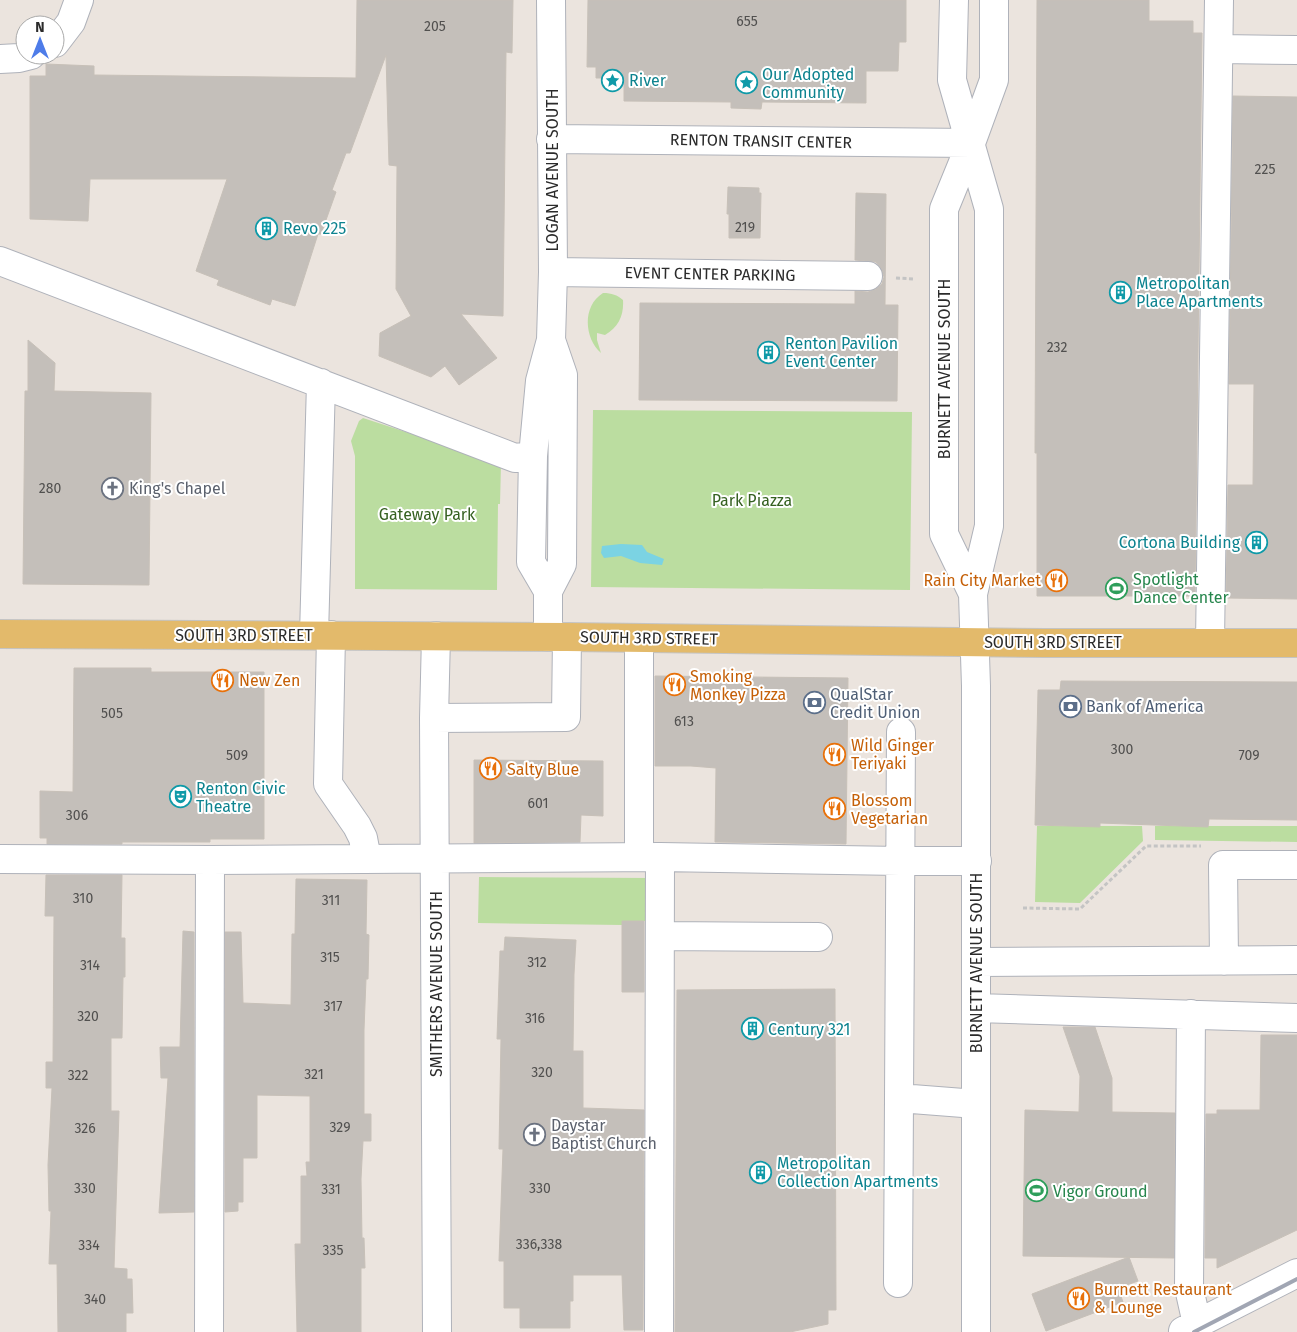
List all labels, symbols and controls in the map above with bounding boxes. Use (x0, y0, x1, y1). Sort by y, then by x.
house number: 655 (736, 13, 758, 30)
north arrow (15, 15, 65, 65)
house number: 205 (424, 18, 446, 35)
text: N (35, 19, 45, 36)
place label: Our Adopted Community (762, 65, 854, 102)
place icon: River (601, 68, 625, 92)
place label: River (629, 71, 667, 90)
place icon: Our Adopted Community (734, 71, 758, 95)
street label: LOGAN AVENUE SOUTH (543, 88, 562, 252)
street label: RENTON TRANSIT CENTER (670, 130, 853, 152)
house number: 225 (1255, 161, 1275, 178)
building icon: Revo 225 (255, 216, 279, 240)
place label: Revo 225 (283, 219, 346, 238)
house number: 219 (735, 219, 755, 236)
street label: EVENT CENTER PARKING (624, 263, 796, 285)
place label: Metropolitan Place Apartments (1136, 274, 1263, 311)
street label: BURNETT AVENUE SOUTH (935, 279, 954, 459)
building icon: Metropolitan Place Apartments (1108, 280, 1132, 304)
place label: Renton Pavilion Event Center (785, 334, 898, 371)
house number: 232 (1047, 339, 1067, 356)
building icon: Renton Pavilion Event Center (757, 340, 781, 364)
church icon: King's Chapel (101, 476, 125, 500)
place label: King's Chapel (129, 479, 226, 498)
house number: 280 (39, 480, 61, 497)
park label: Park Piazza (712, 491, 792, 510)
park label: Gateway Park (379, 505, 476, 524)
building icon: Cortona Building (1244, 530, 1268, 554)
place label: Cortona Building (1119, 533, 1241, 552)
restaurant icon: Rain City Market (1045, 568, 1069, 592)
place label: Spotlight Dance Center (1133, 570, 1230, 607)
place label: Rain City Market (923, 571, 1041, 590)
sports icon: Spotlight Dance Center (1105, 576, 1129, 600)
street label: SOUTH 3RD STREET (175, 626, 314, 645)
street label: SOUTH 3RD STREET (580, 627, 719, 649)
street label: SOUTH 3RD STREET (984, 633, 1123, 652)
place label: Smoking Monkey Pizza (690, 667, 786, 704)
restaurant icon: New Zen (211, 668, 235, 692)
place label: New Zen (239, 671, 300, 690)
restaurant icon: Smoking Monkey Pizza (662, 673, 686, 697)
place label: QualStar Credit Union (830, 685, 920, 722)
bank icon: QualStar Credit Union (802, 691, 826, 715)
bank icon: Bank of America (1058, 694, 1082, 718)
place label: Bank of America (1086, 697, 1204, 716)
house number: 505 (101, 705, 123, 722)
house number: 613 (674, 713, 694, 730)
place label: Wild Ginger Teriyaki (851, 736, 935, 773)
house number: 300 (1111, 741, 1133, 758)
restaurant icon: Wild Ginger Teriyaki (823, 742, 847, 766)
house number: 509 (226, 747, 248, 764)
house number: 709 (1238, 747, 1260, 764)
restaurant icon: Salty Blue (479, 757, 503, 781)
place label: Salty Blue (507, 760, 579, 779)
place label: Renton Civic Theatre (196, 779, 286, 816)
theatre icon: Renton Civic Theatre (168, 785, 192, 809)
place label: Blossom Vegetarian (851, 791, 928, 828)
house number: 601 (528, 795, 549, 812)
restaurant icon: Blossom Vegetarian (823, 797, 847, 821)
house number: 306 (66, 807, 88, 824)
street label: BURNETT AVENUE SOUTH (967, 873, 986, 1053)
house number: 310 (73, 890, 93, 907)
street label: SMITHERS AVENUE SOUTH (427, 891, 446, 1077)
house number: 311 (322, 892, 340, 909)
house number: 315 (320, 949, 340, 966)
house number: 312 (527, 954, 547, 971)
house number: 314 (80, 957, 101, 974)
house number: 317 (324, 998, 342, 1015)
house number: 320 (77, 1008, 99, 1025)
house number: 316 (525, 1010, 545, 1027)
building icon: Century 321 (740, 1017, 764, 1041)
place label: Century 321 (768, 1020, 850, 1039)
house number: 320 (531, 1064, 553, 1081)
house number: 321 (304, 1066, 324, 1083)
house number: 322 (68, 1067, 88, 1084)
place label: Daystar Baptist Church (551, 1116, 657, 1153)
house number: 329 (330, 1119, 351, 1136)
house number: 326 (74, 1120, 96, 1137)
church icon: Daystar Baptist Church (523, 1122, 547, 1146)
place label: Metropolitan Collection Apartments (777, 1154, 938, 1191)
building icon: Metropolitan Collection Apartments (749, 1160, 773, 1184)
sports icon: Vigor Ground (1025, 1179, 1049, 1203)
house number: 330 (74, 1180, 96, 1197)
house number: 330 (529, 1180, 551, 1197)
house number: 331 (321, 1181, 341, 1198)
place label: Vigor Ground (1053, 1182, 1148, 1201)
house number: 336,338 (516, 1236, 563, 1253)
house number: 334 (78, 1237, 100, 1254)
house number: 335 (323, 1242, 344, 1259)
place label: Burnett Restaurant & Lounge (1094, 1280, 1232, 1317)
restaurant icon: Burnett Restaurant & Lounge (1066, 1286, 1090, 1310)
house number: 340 (84, 1291, 106, 1308)

